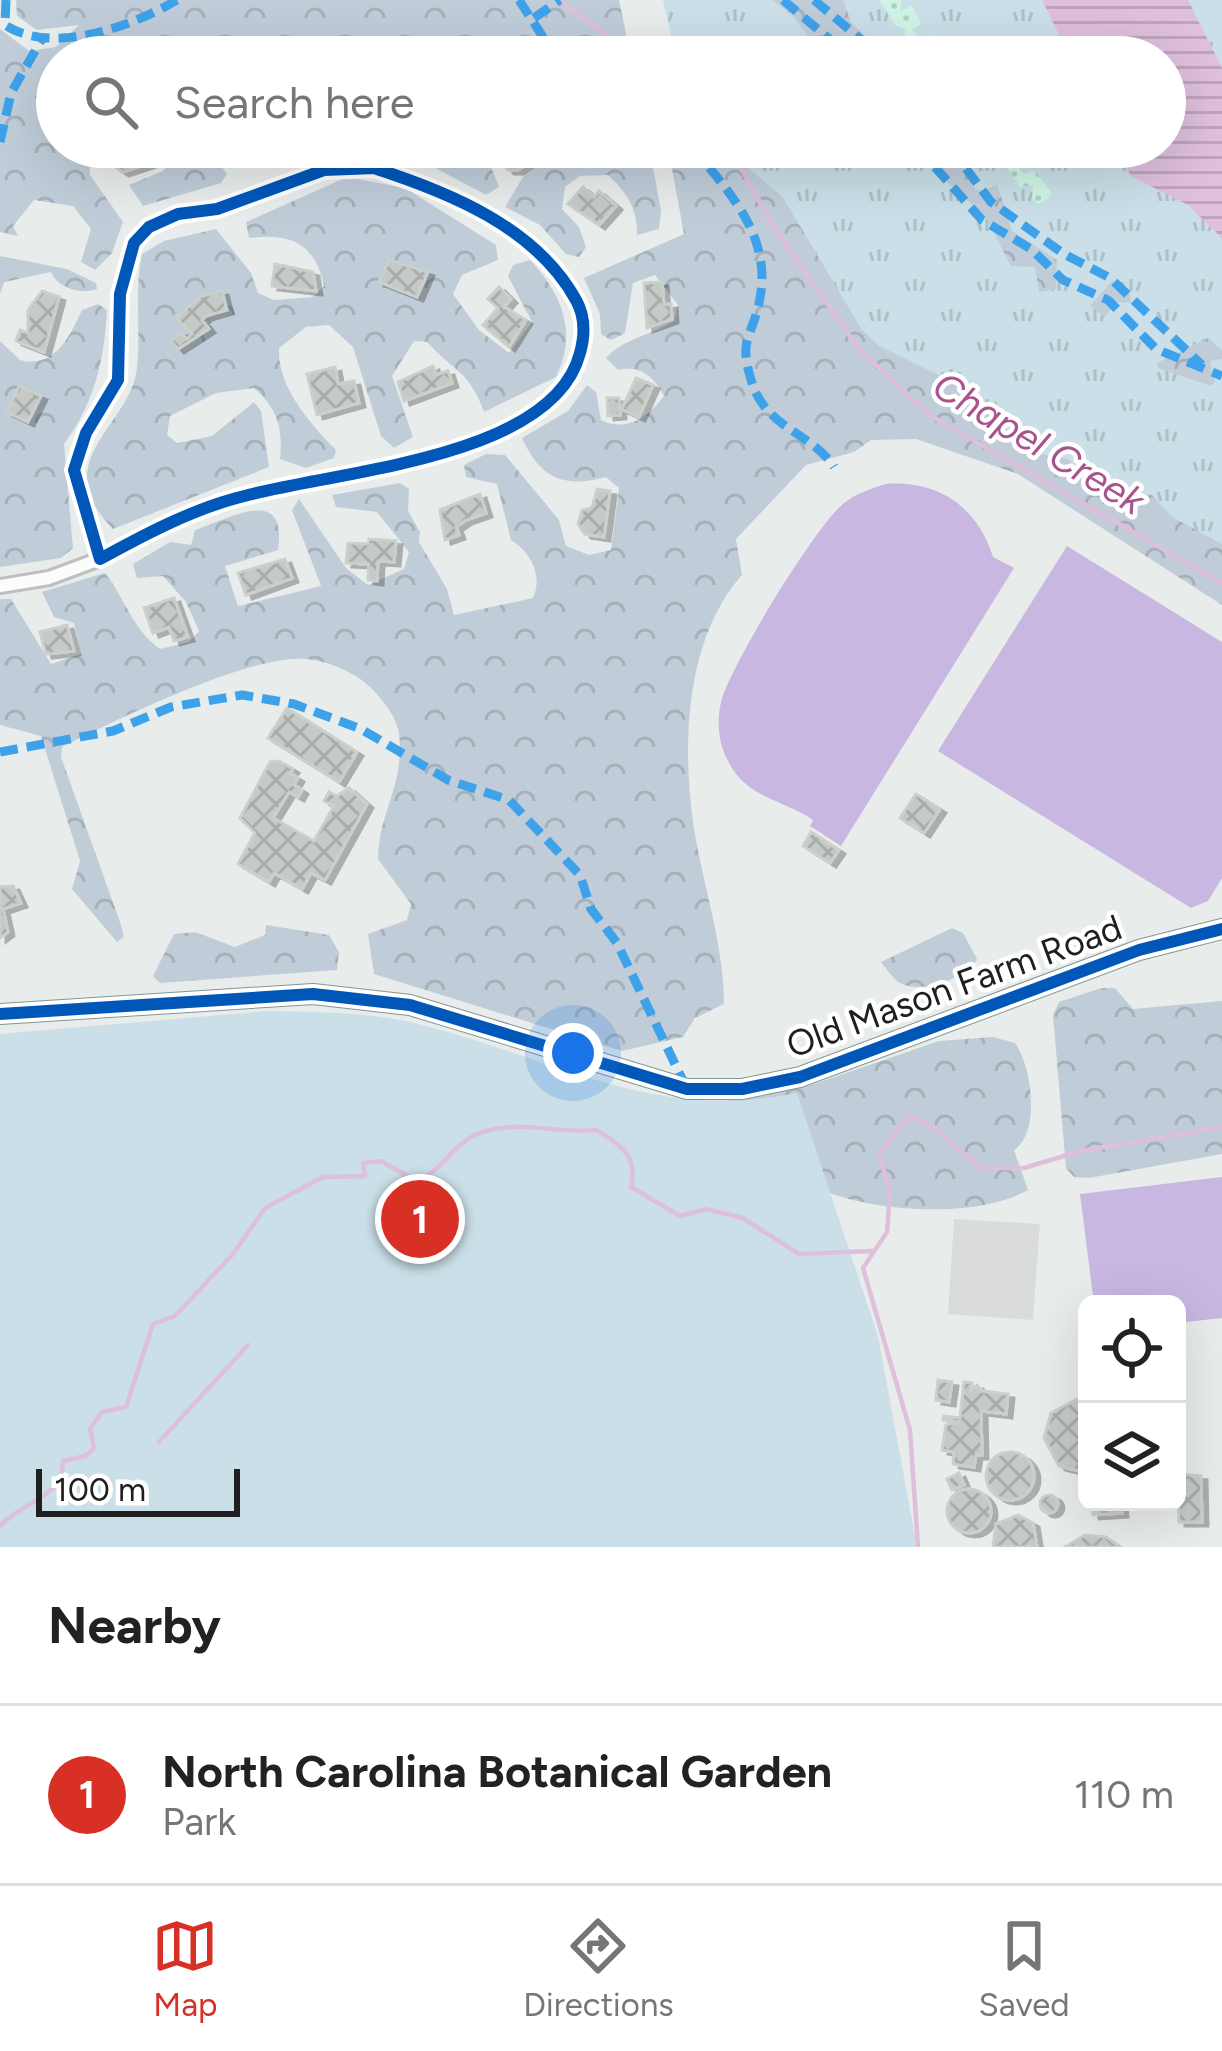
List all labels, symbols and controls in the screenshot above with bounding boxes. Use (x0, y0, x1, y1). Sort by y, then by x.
search box (36, 36, 1186, 168)
icon: search (78, 69, 144, 135)
text: Search here (174, 75, 414, 129)
water label: Chapel Creek (925, 361, 1154, 525)
street label: Old Mason Farm Road (781, 905, 1127, 1067)
your location (543, 1023, 603, 1083)
pin: 1 (381, 1174, 459, 1264)
map controls (1078, 1295, 1186, 1511)
button: locate (1078, 1295, 1186, 1403)
button: layers (1078, 1403, 1186, 1511)
scale bar (36, 1463, 240, 1516)
text: 100 m (54, 1470, 146, 1509)
text: Nearby (48, 1595, 221, 1656)
text: North Carolina Botanical Garden (162, 1744, 832, 1798)
text: 1 (79, 1771, 95, 1818)
text: 110 m (1074, 1771, 1174, 1818)
text: Park (162, 1798, 236, 1845)
tab: Map (152, 1913, 218, 2024)
tab: Directions (523, 1913, 674, 2024)
tab: Saved (979, 1913, 1070, 2024)

